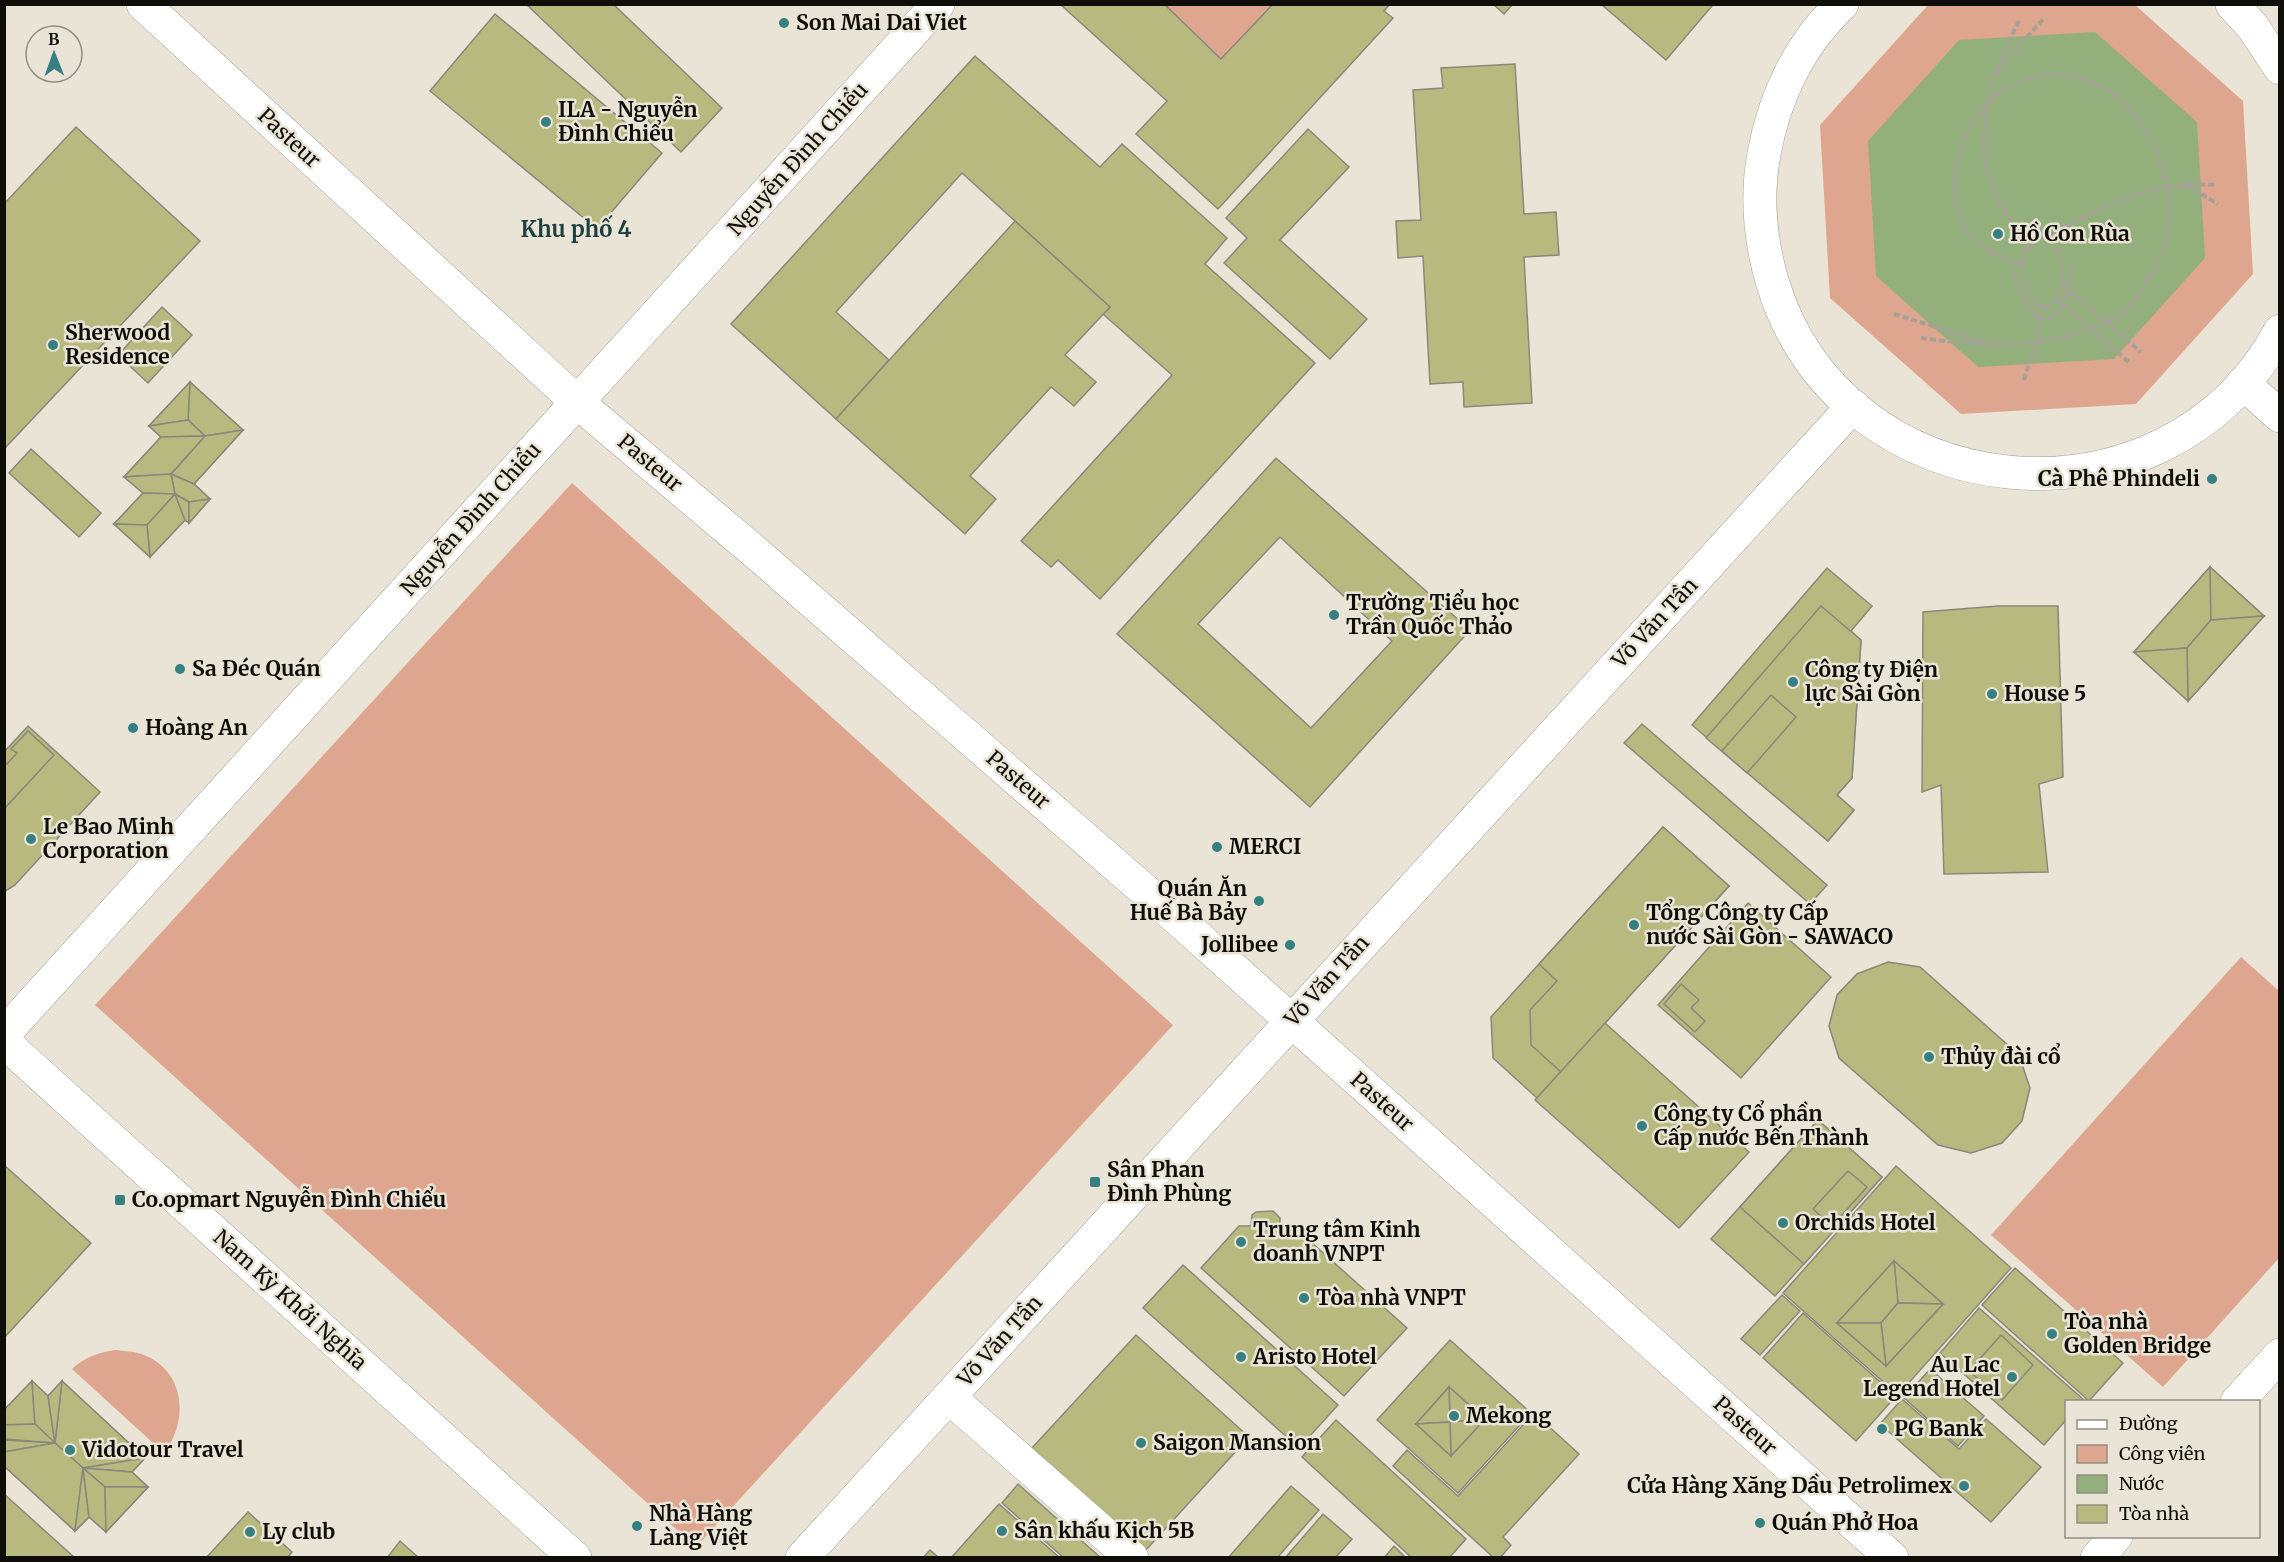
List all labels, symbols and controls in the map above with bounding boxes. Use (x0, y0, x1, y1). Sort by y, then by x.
place label: Son Mai Dai Viet (796, 9, 967, 36)
marker: Son Mai Dai Viet (777, 16, 791, 30)
north arrow (24, 24, 84, 84)
text: B (48, 29, 60, 49)
street label: Nguyễn Đình Chiểu (721, 76, 874, 241)
place label: ILA - Nguyễn Đình Chiểu (558, 96, 697, 147)
street label: Pasteur (252, 102, 326, 173)
marker: ILA - Nguyễn Đình Chiểu (539, 115, 553, 129)
district label: Khu phố 4 (521, 214, 631, 243)
place label: Hồ Con Rùa (2010, 220, 2130, 247)
marker: Hồ Con Rùa (1991, 227, 2005, 241)
place label: Sherwood Residence (65, 319, 170, 370)
marker: Sherwood Residence (46, 338, 60, 352)
street label: Pasteur (613, 428, 688, 497)
street label: Nguyễn Đình Chiểu (394, 436, 547, 601)
place label: Cà Phê Phindeli (2038, 465, 2200, 492)
marker: Cà Phê Phindeli (2205, 472, 2219, 486)
street label: Võ Văn Tần (1605, 572, 1703, 674)
place label: Trường Tiểu học Trần Quốc Thảo (1346, 588, 1520, 640)
marker: Trường Tiểu học Trần Quốc Thảo (1327, 608, 1341, 622)
place label: Sa Đéc Quán (192, 655, 320, 682)
place label: Công ty Điện lực Sài Gòn (1805, 656, 1938, 707)
marker: Sa Đéc Quán (173, 662, 187, 676)
marker: Công ty Điện lực Sài Gòn (1786, 675, 1800, 689)
place label: House 5 (2004, 680, 2086, 707)
marker: House 5 (1985, 687, 1999, 701)
place label: Hoàng An (145, 714, 248, 741)
marker: Hoàng An (126, 721, 140, 735)
street label: Pasteur (981, 744, 1056, 815)
place label: Le Bao Minh Corporation (43, 813, 174, 864)
marker: Le Bao Minh Corporation (24, 832, 38, 846)
place label: MERCI (1229, 833, 1301, 860)
marker: MERCI (1210, 840, 1224, 854)
place label: Quán Ăn Huế Bà Bảy (1130, 875, 1248, 926)
marker: Quán Ăn Huế Bà Bảy (1252, 894, 1266, 908)
place label: Tổng Công ty Cấp nước Sài Gòn - SAWACO (1646, 898, 1893, 950)
marker: Tổng Công ty Cấp nước Sài Gòn - SAWACO (1627, 918, 1641, 932)
street label: Võ Văn Tần (1278, 929, 1375, 1033)
place label: Jollibee (1200, 931, 1278, 958)
marker: Jollibee (1283, 938, 1297, 952)
place label: Thủy đài cổ (1941, 1042, 2060, 1070)
marker: Thủy đài cổ (1922, 1050, 1936, 1064)
street label: Pasteur (1345, 1066, 1420, 1137)
place label: Công ty Cổ phần Cấp nước Bến Thành (1654, 1099, 1869, 1151)
marker: Công ty Cổ phần Cấp nước Bến Thành (1635, 1119, 1649, 1133)
place label: Sân Phan Đình Phùng (1107, 1156, 1231, 1207)
marker: Sân Phan Đình Phùng (1088, 1175, 1102, 1189)
place label: Co.opmart Nguyễn Đình Chiểu (132, 1185, 446, 1213)
marker: Co.opmart Nguyễn Đình Chiểu (113, 1193, 127, 1207)
place label: Orchids Hotel (1795, 1209, 1936, 1236)
place label: Trung tâm Kinh doanh VNPT (1253, 1216, 1421, 1267)
marker: Orchids Hotel (1776, 1216, 1790, 1230)
street label: Nam Kỳ Khởi Nghĩa (208, 1224, 373, 1376)
marker: Trung tâm Kinh doanh VNPT (1234, 1235, 1248, 1249)
place label: Tòa nhà VNPT (1316, 1284, 1466, 1311)
street label: Võ Văn Tần (951, 1289, 1048, 1393)
marker: Tòa nhà VNPT (1297, 1291, 1311, 1305)
place label: Tòa nhà Golden Bridge (2064, 1308, 2211, 1359)
marker: Tòa nhà Golden Bridge (2045, 1327, 2059, 1341)
place label: Aristo Hotel (1252, 1343, 1377, 1370)
marker: Aristo Hotel (1234, 1350, 1248, 1364)
place label: Au Lac Legend Hotel (1863, 1351, 2000, 1402)
marker: Au Lac Legend Hotel (2005, 1370, 2019, 1384)
street label: Pasteur (1708, 1390, 1783, 1461)
legend (2065, 1400, 2260, 1538)
place label: Mekong (1466, 1402, 1551, 1429)
marker: Mekong (1447, 1409, 1461, 1423)
text: Đường (2119, 1412, 2178, 1435)
place label: PG Bank (1894, 1415, 1984, 1442)
marker: PG Bank (1875, 1422, 1889, 1436)
place label: Saigon Mansion (1153, 1429, 1321, 1456)
place label: Vidotour Travel (81, 1436, 244, 1463)
marker: Saigon Mansion (1134, 1436, 1148, 1450)
text: Công viên (2119, 1442, 2205, 1465)
marker: Vidotour Travel (63, 1443, 77, 1457)
place label: Cửa Hàng Xăng Dầu Petrolimex (1627, 1472, 1952, 1499)
text: Nước (2119, 1472, 2164, 1495)
marker: Cửa Hàng Xăng Dầu Petrolimex (1957, 1479, 1971, 1493)
place label: Nhà Hàng Làng Việt (649, 1500, 752, 1551)
text: Tòa nhà (2119, 1502, 2189, 1525)
place label: Quán Phở Hoa (1772, 1509, 1919, 1536)
marker: Quán Phở Hoa (1753, 1516, 1767, 1530)
place label: Sân khấu Kịch 5B (1014, 1517, 1195, 1544)
place label: Ly club (262, 1518, 335, 1545)
marker: Nhà Hàng Làng Việt (630, 1519, 644, 1533)
marker: Sân khấu Kịch 5B (995, 1524, 1009, 1538)
marker: Ly club (243, 1525, 257, 1539)

